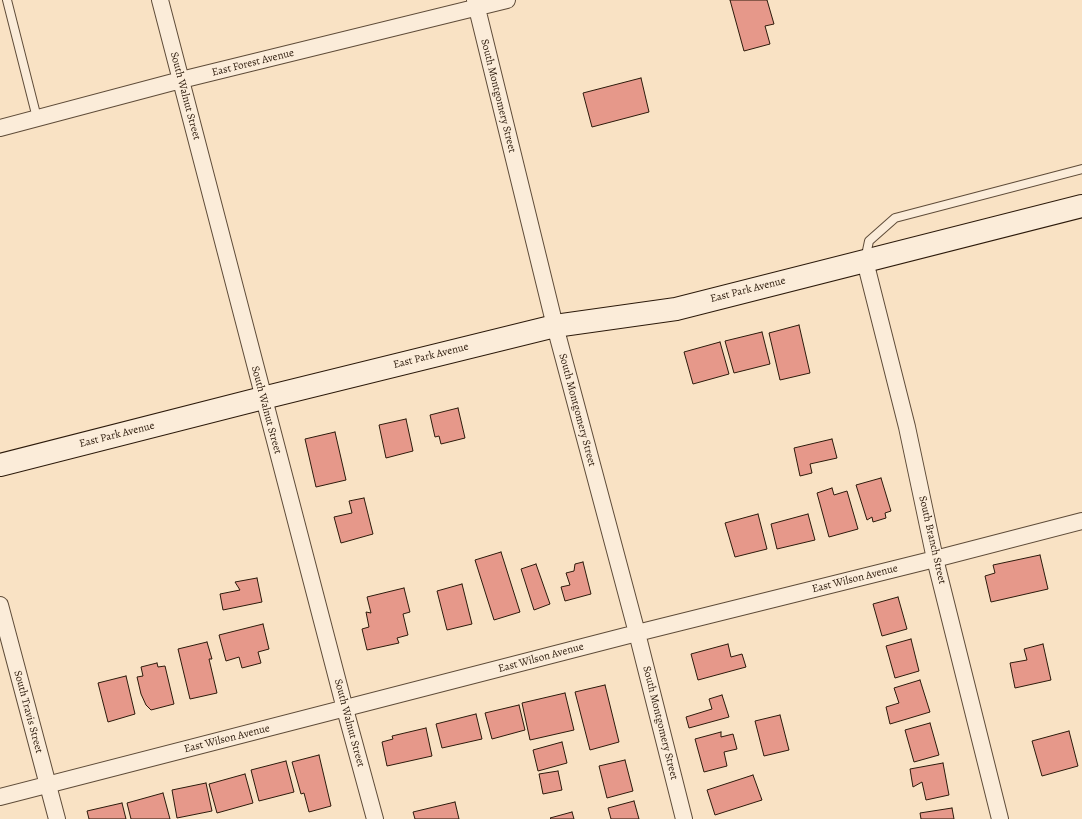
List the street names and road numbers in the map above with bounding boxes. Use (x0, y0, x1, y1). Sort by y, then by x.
street label: South Montgomery Street (477, 38, 519, 154)
street label: East Forest Avenue (211, 46, 295, 80)
street label: South Walnut Street (167, 50, 203, 142)
street label: East Park Avenue (709, 274, 787, 306)
street label: East Park Avenue (392, 340, 470, 372)
street label: South Montgomery Street (556, 352, 598, 468)
street label: South Walnut Street (248, 364, 284, 456)
street label: East Park Avenue (78, 419, 156, 451)
street label: South Branch Street (915, 495, 949, 585)
street label: East Wilson Avenue (811, 562, 899, 596)
street label: East Wilson Avenue (497, 640, 585, 676)
street label: South Montgomery Street (639, 665, 681, 781)
street label: South Travis Street (11, 669, 45, 755)
street label: South Walnut Street (331, 677, 367, 769)
street label: East Wilson Avenue (183, 722, 271, 756)

